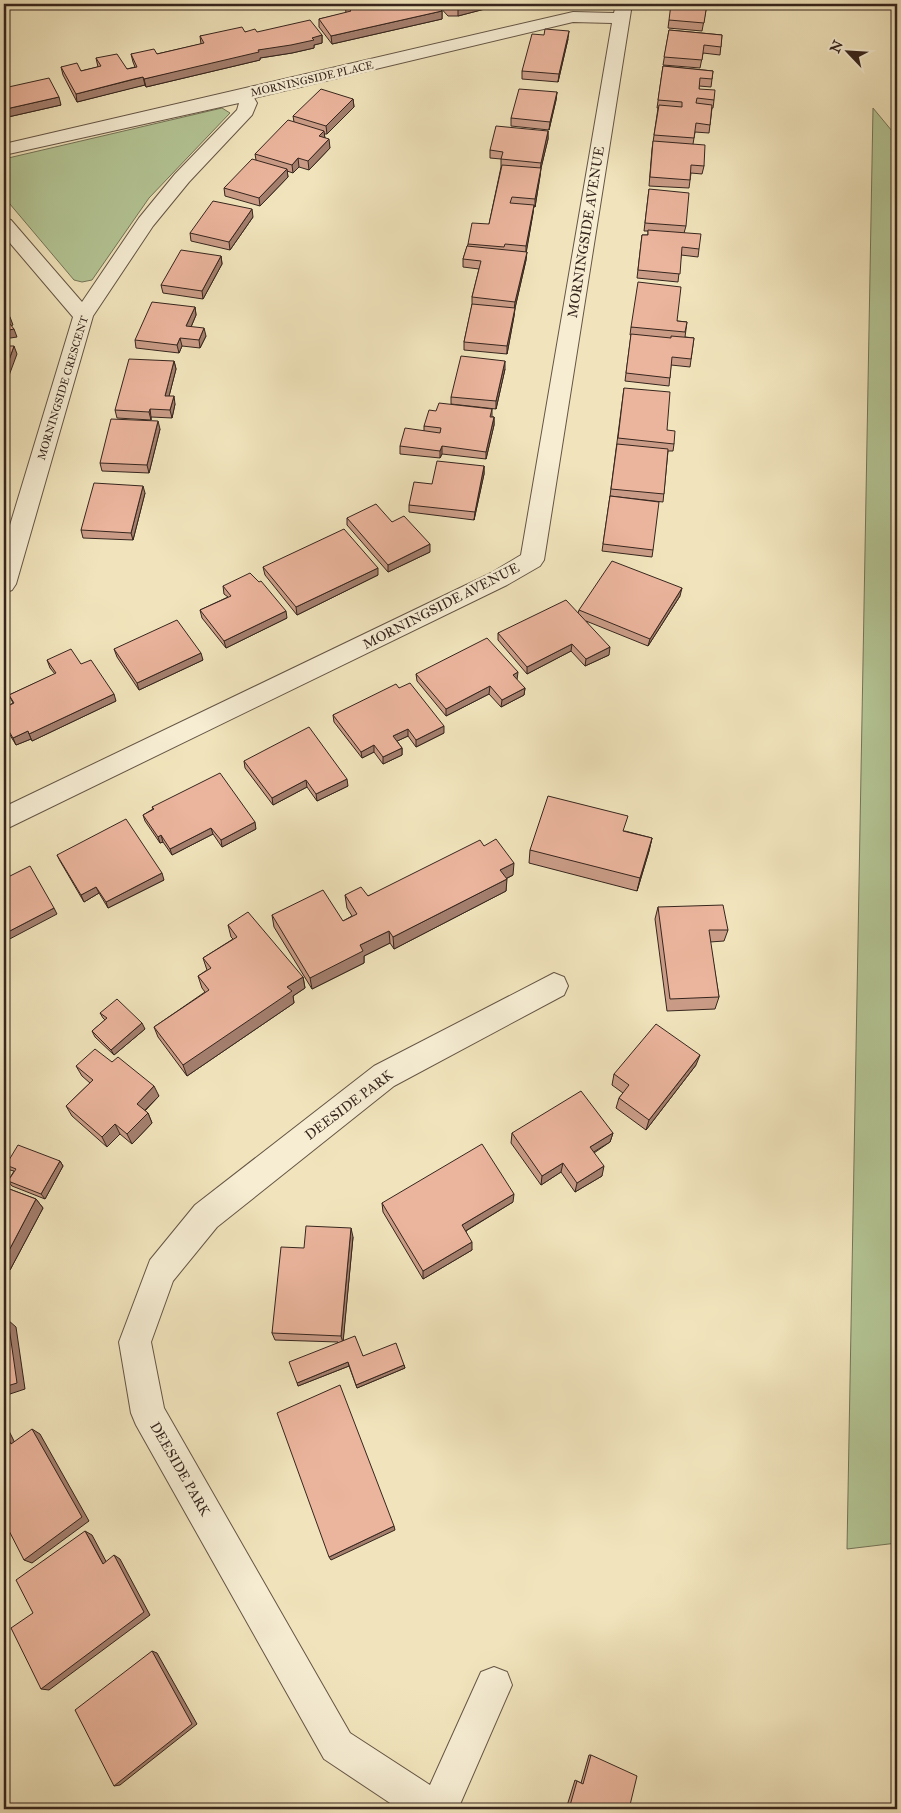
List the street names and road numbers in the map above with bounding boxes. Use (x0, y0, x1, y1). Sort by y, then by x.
street label: MORNINGSIDE PLACE (249, 59, 375, 99)
street label: MORNINGSIDE AVENUE (564, 145, 608, 319)
street label: MORNINGSIDE CRESCENT (35, 314, 91, 462)
street label: MORNINGSIDE AVENUE (360, 559, 522, 653)
street label: DEESIDE PARK (302, 1066, 397, 1144)
street label: DEESIDE PARK (146, 1419, 214, 1520)

